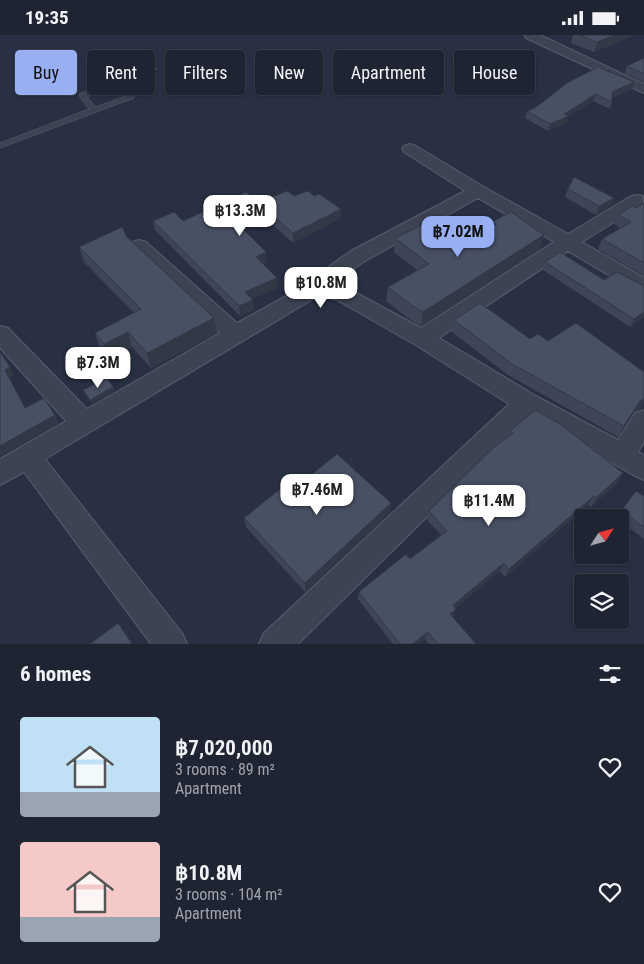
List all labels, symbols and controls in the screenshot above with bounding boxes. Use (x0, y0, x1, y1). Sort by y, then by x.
text: 19:35 (25, 6, 69, 29)
chip: Buy (15, 50, 77, 95)
chip: Rent (87, 50, 155, 95)
chip: Filters (165, 50, 245, 95)
chip: New (255, 50, 323, 95)
chip: Apartment (333, 50, 444, 95)
chip: House (454, 50, 535, 95)
pin: ฿13.3M (199, 195, 281, 237)
text: ฿13.3M (214, 201, 266, 220)
pin: ฿7.02M (417, 215, 499, 258)
text: ฿7.02M (432, 222, 484, 241)
pin: ฿10.8M (280, 267, 362, 309)
text: ฿10.8M (295, 273, 347, 292)
pin: ฿7.3M (63, 347, 133, 389)
text: ฿7.3M (76, 353, 120, 372)
pin: ฿7.46M (276, 473, 358, 516)
text: ฿7.46M (291, 480, 343, 499)
pin: ฿11.4M (448, 485, 530, 527)
text: ฿11.4M (463, 491, 515, 510)
north arrow (574, 509, 629, 564)
map controls (574, 509, 629, 629)
button: layers (574, 574, 629, 629)
icon: filters (596, 660, 624, 688)
text: 6 homes (20, 662, 91, 686)
text: ฿7,020,000 (175, 736, 273, 760)
icon: home (60, 737, 120, 797)
icon: heart (596, 753, 624, 781)
text: 3 rooms · 89 m² (175, 760, 275, 779)
text: Apartment (175, 779, 242, 798)
text: ฿10.8M (175, 861, 242, 885)
icon: home (60, 862, 120, 922)
icon: heart (596, 878, 624, 906)
text: 3 rooms · 104 m² (175, 885, 283, 904)
text: Apartment (175, 904, 242, 923)

